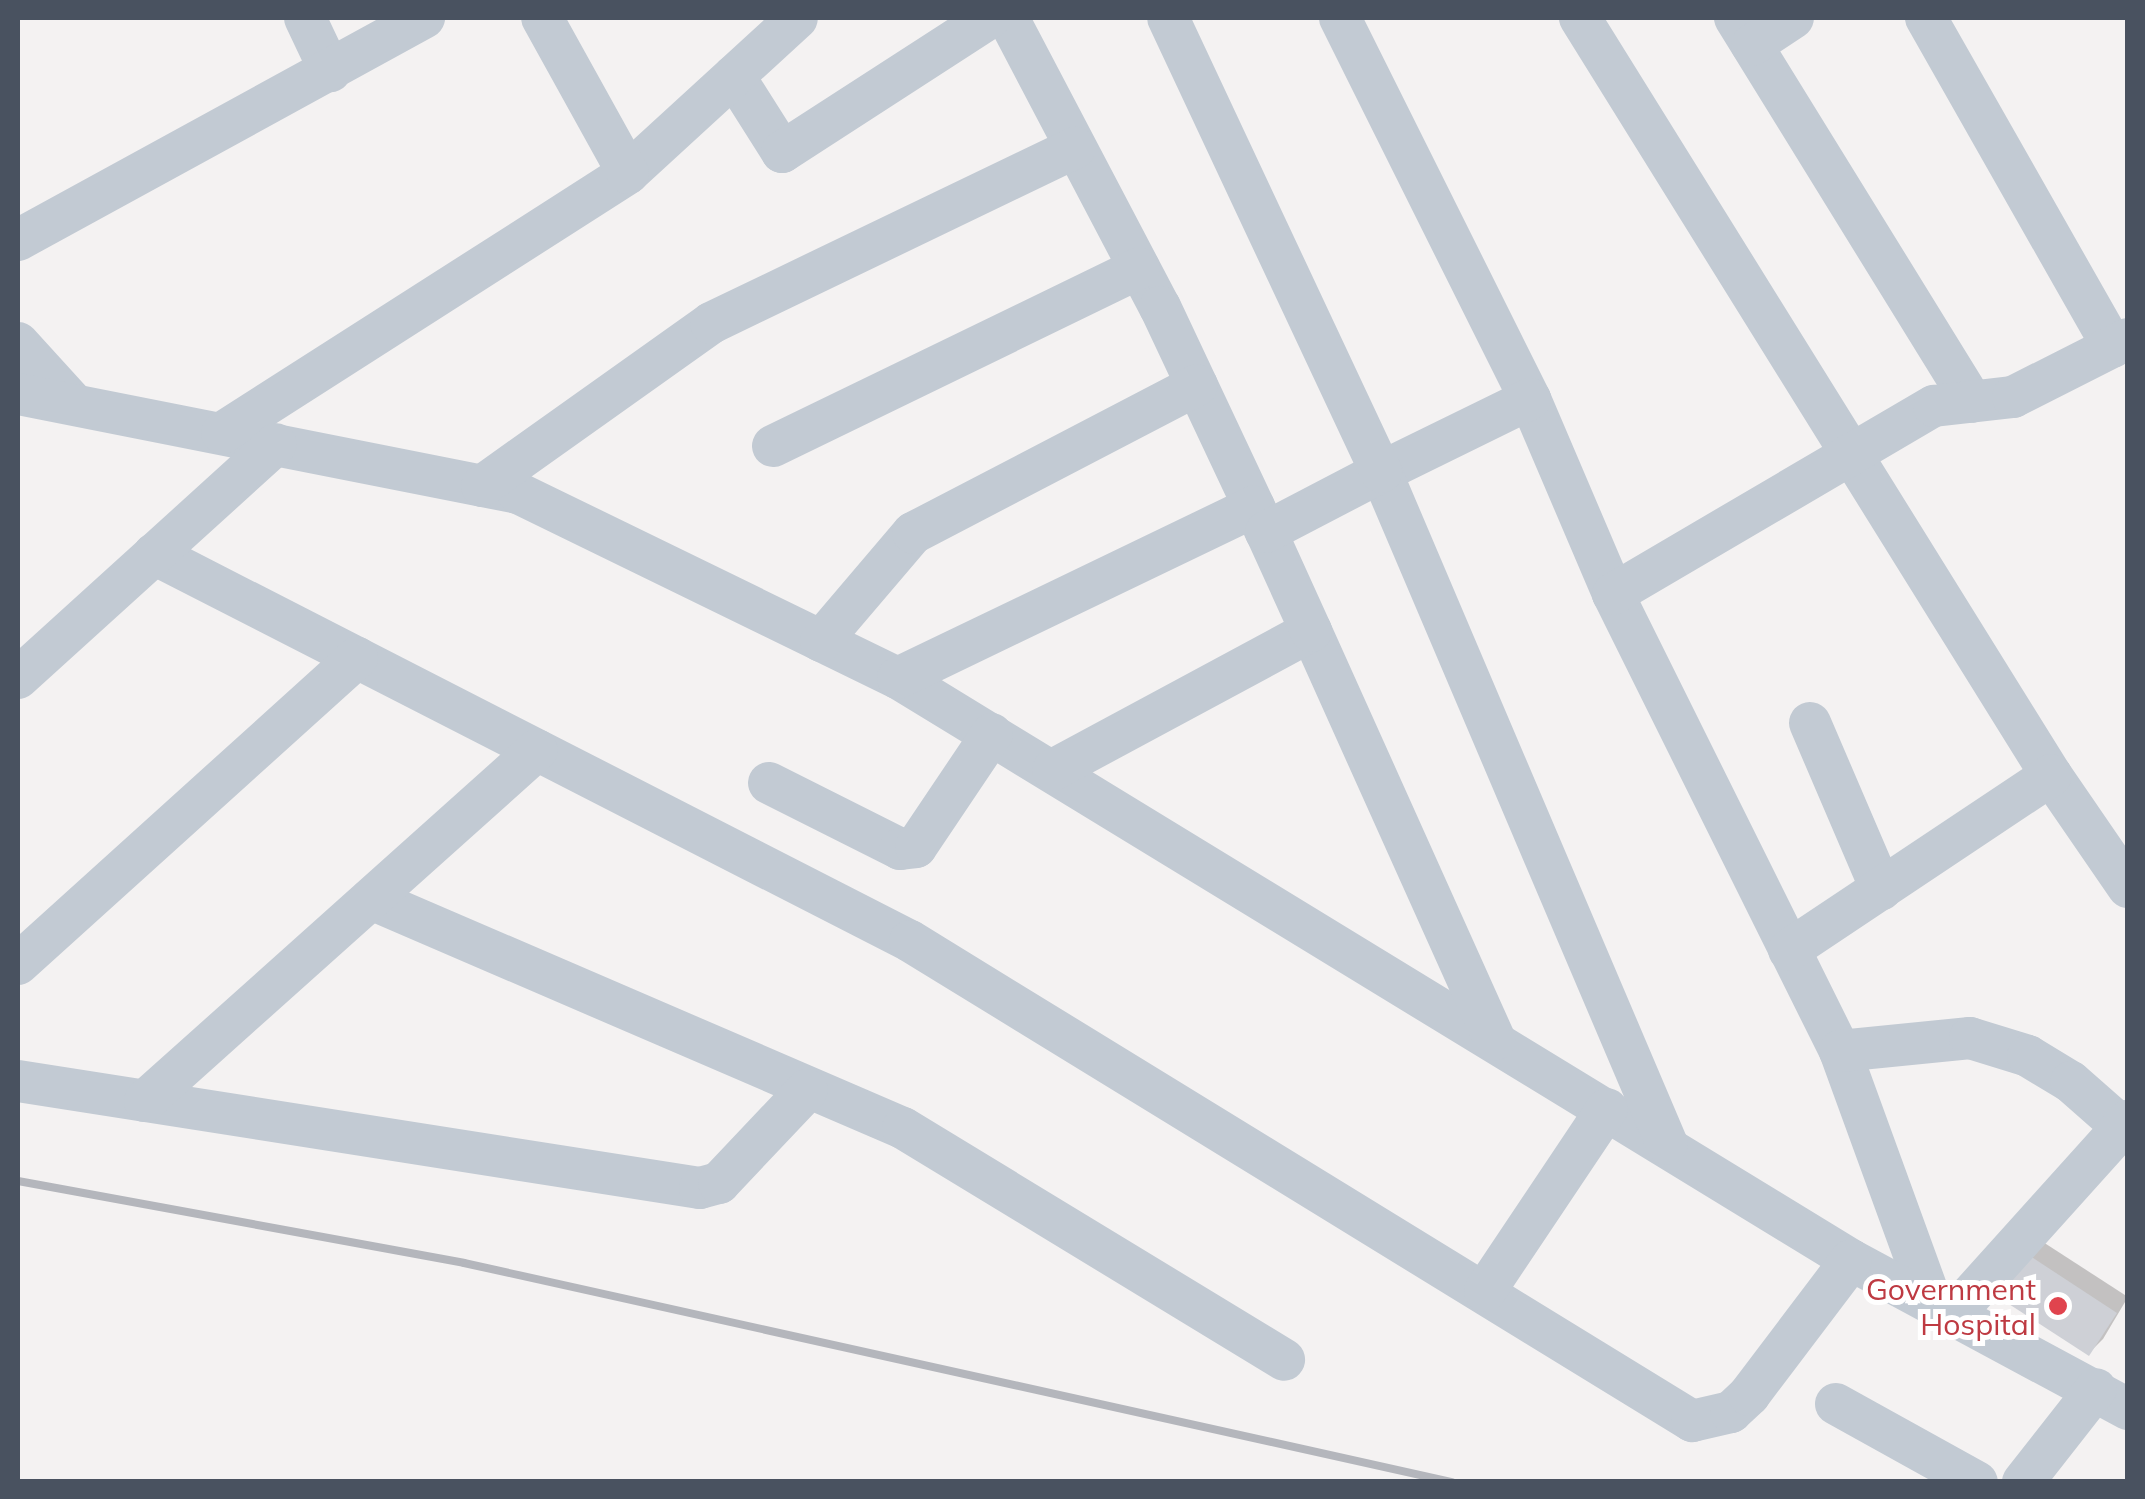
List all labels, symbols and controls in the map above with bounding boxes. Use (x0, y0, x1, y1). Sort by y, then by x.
place label: Government Hospital (1866, 1271, 2036, 1342)
marker: Government Hospital (2045, 1293, 2071, 1319)

